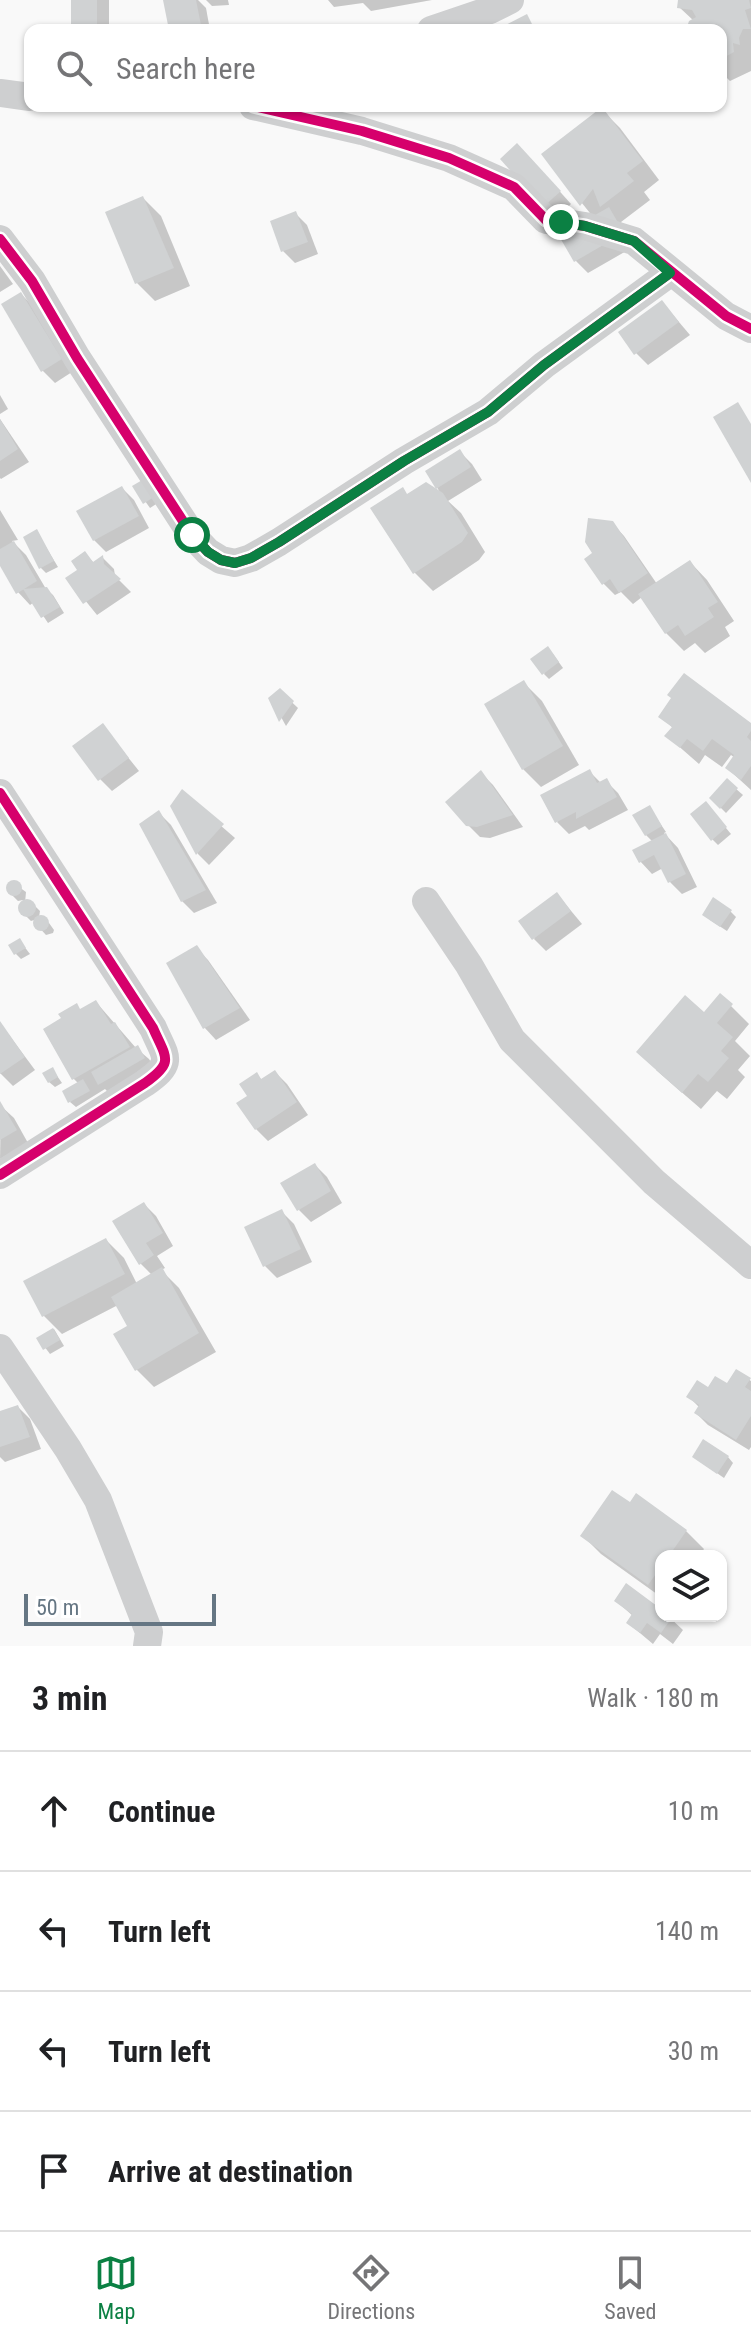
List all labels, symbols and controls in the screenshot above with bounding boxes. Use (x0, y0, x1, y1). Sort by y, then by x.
search box (24, 24, 727, 112)
icon: search (52, 46, 96, 90)
text: Search here (116, 51, 256, 86)
route end (543, 204, 579, 240)
route start (174, 517, 210, 553)
map controls (655, 1550, 727, 1622)
button: layers (655, 1550, 727, 1622)
scale bar (24, 1590, 216, 1626)
text: 50 m (36, 1595, 79, 1620)
text: 3 min (32, 1678, 108, 1718)
text: Walk · 180 m (587, 1683, 719, 1713)
icon: ahead (32, 1789, 76, 1833)
text: Continue (108, 1794, 215, 1829)
text: 10 m (668, 1796, 719, 1826)
icon: left (32, 1909, 76, 1953)
text: Turn left (108, 1914, 211, 1949)
text: 140 m (655, 1916, 719, 1946)
icon: left (32, 2029, 76, 2073)
text: Turn left (108, 2034, 211, 2069)
text: 30 m (668, 2036, 719, 2066)
icon: arrive (32, 2149, 76, 2193)
text: Arrive at destination (108, 2154, 353, 2189)
tab: Map (94, 2251, 138, 2324)
tab: Directions (327, 2251, 415, 2324)
tab: Saved (604, 2251, 657, 2324)

